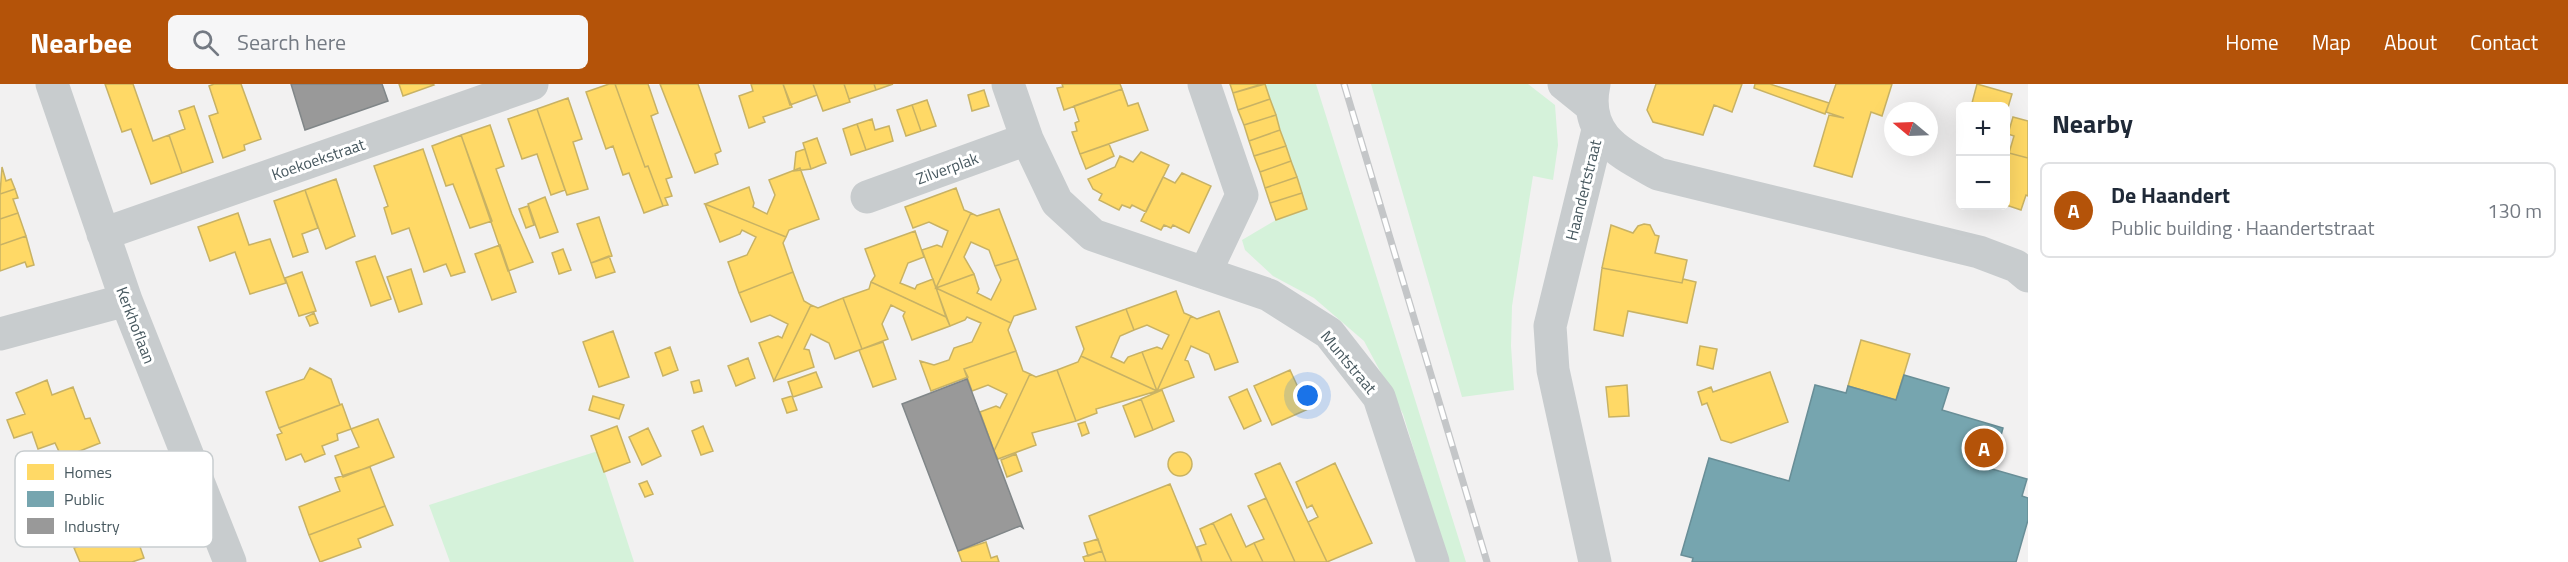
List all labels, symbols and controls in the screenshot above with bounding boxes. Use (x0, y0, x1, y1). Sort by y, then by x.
search box (168, 15, 588, 69)
text: Nearbee (30, 21, 132, 64)
text: Search here (237, 25, 346, 59)
icon: search (189, 26, 222, 59)
text: Home (2225, 26, 2279, 58)
text: Map (2312, 26, 2351, 58)
text: About (2384, 26, 2437, 58)
text: Contact (2470, 26, 2538, 58)
north arrow (1884, 102, 1938, 156)
map controls (1956, 102, 2010, 210)
button: + (1956, 102, 2010, 156)
text: Nearby (2052, 104, 2133, 143)
street label: Koekoekstraat (268, 132, 368, 186)
street label: Haandertstraat (1559, 137, 1607, 243)
street label: Zilverplak (912, 146, 982, 190)
button: − (1956, 156, 2010, 210)
text: De Haandert (2111, 178, 2230, 212)
text: A (2067, 195, 2080, 226)
text: 130 m (2487, 195, 2542, 226)
text: Public building · Haandertstraat (2111, 212, 2375, 243)
street label: Kerkhoflaan (110, 283, 162, 367)
street label: Muntstraat (1315, 325, 1383, 399)
your location (1293, 381, 1322, 410)
pin: A (1964, 426, 2004, 470)
legend (15, 451, 213, 547)
text: Homes (64, 460, 112, 484)
text: Public (64, 487, 105, 511)
text: Industry (64, 514, 120, 538)

